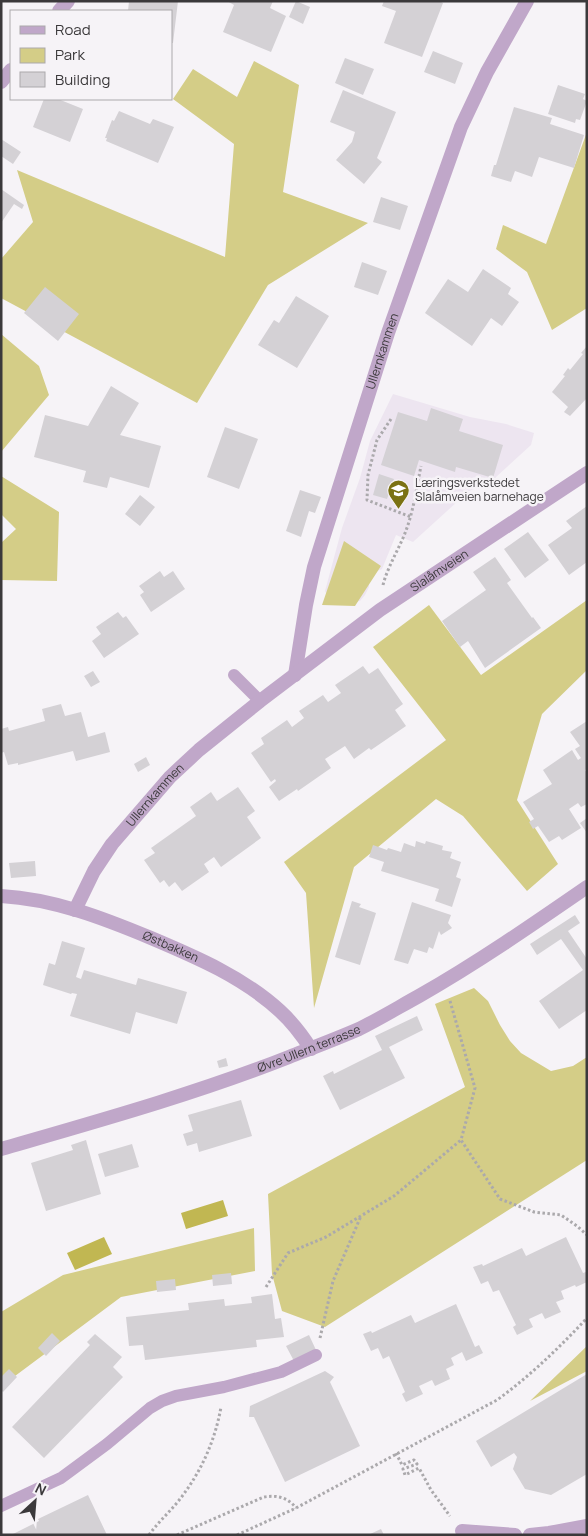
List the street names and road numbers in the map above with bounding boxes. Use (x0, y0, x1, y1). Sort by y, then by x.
street label: Ullernkammen (362, 311, 402, 392)
street label: Slalåmveien (407, 545, 471, 596)
street label: Ullernkammen (122, 759, 187, 830)
street label: Østbakken (140, 927, 202, 966)
street label: Øvre Ullern terrasse (255, 1020, 363, 1076)

